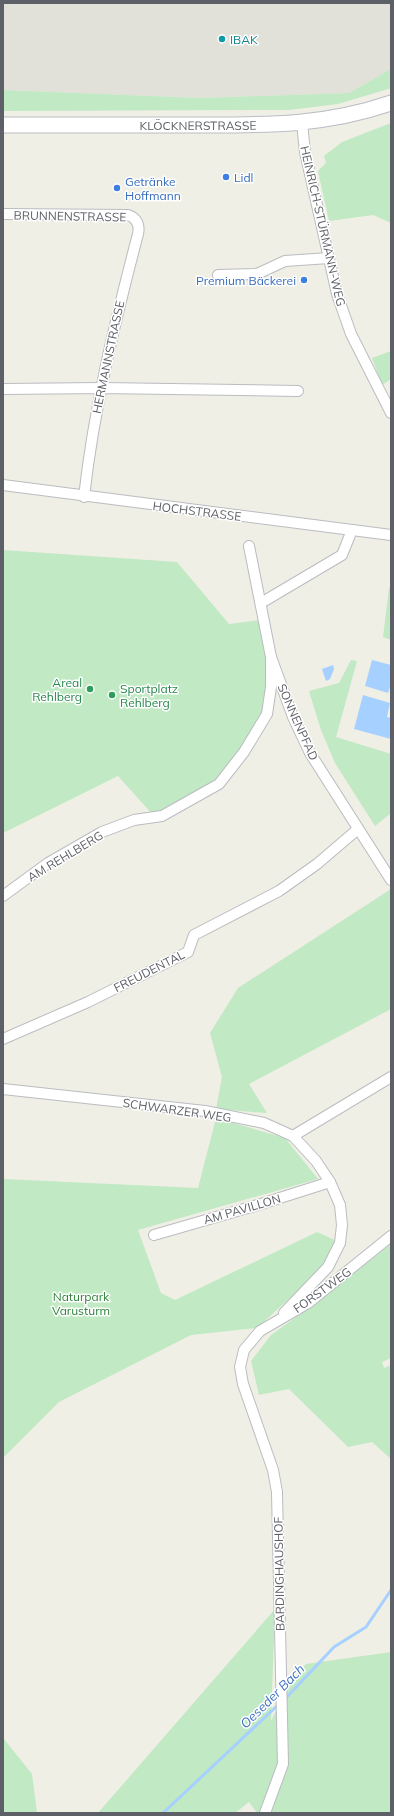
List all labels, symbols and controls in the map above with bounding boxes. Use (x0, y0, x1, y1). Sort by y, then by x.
place label: IBAK (230, 32, 258, 47)
marker: IBAK (217, 34, 227, 44)
street label: KLÖCKNERSTRASSE (140, 117, 257, 133)
street label: HEINRICH-STÜRMANN-WEG (297, 144, 349, 308)
place label: Lidl (234, 170, 253, 185)
marker: Lidl (221, 172, 231, 182)
place label: Getränke Hoffmann (125, 174, 181, 203)
marker: Getränke Hoffmann (112, 183, 122, 193)
street label: BRUNNENSTRASSE (14, 208, 126, 224)
place label: Premium Bäckerei (196, 273, 296, 288)
marker: Premium Bäckerei (299, 275, 309, 285)
street label: HERMANNSTRASSE (89, 299, 127, 415)
street label: HOCHSTRASSE (152, 498, 242, 524)
place label: Areal Rehlberg (32, 675, 82, 704)
place label: Sportplatz Rehlberg (120, 681, 178, 710)
street label: SONNENPFAD (274, 681, 322, 763)
marker: Areal Rehlberg (85, 684, 95, 694)
marker: Sportplatz Rehlberg (107, 690, 117, 700)
street label: AM REHLBERG (24, 828, 106, 884)
street label: FREUDENTAL (111, 947, 187, 995)
street label: SCHWARZER WEG (122, 1095, 232, 1125)
street label: AM PAVILLON (202, 1191, 282, 1227)
street label: FORSTWEG (290, 1264, 354, 1316)
park label: Naturpark Varusturm (52, 1289, 110, 1318)
street label: BARDINGHAUSHOF (270, 1516, 287, 1631)
water label: Oeseder Bach (237, 1661, 307, 1731)

